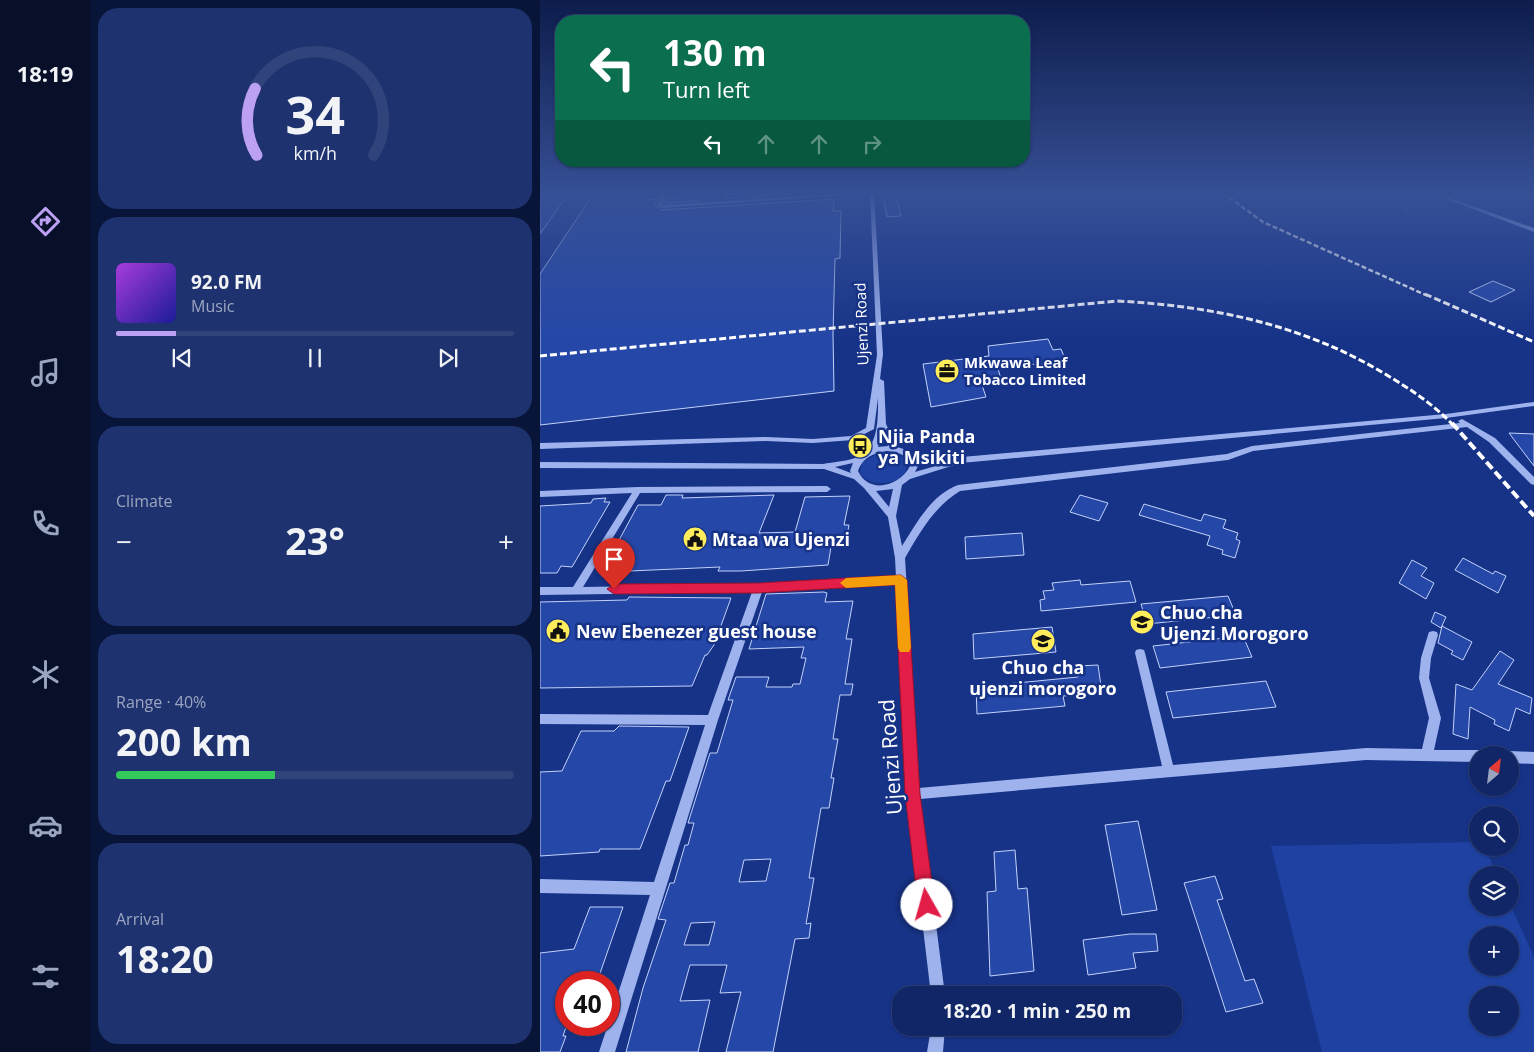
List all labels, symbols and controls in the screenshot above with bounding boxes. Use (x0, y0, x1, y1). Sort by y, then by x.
text: 130 m (663, 29, 767, 76)
icon: left (580, 35, 645, 100)
text: 18:19 (17, 58, 73, 88)
text: Turn left (663, 74, 750, 104)
text: 34 (285, 78, 345, 149)
icon: left (699, 130, 727, 158)
icon: ahead (752, 130, 780, 158)
icon: ahead (805, 130, 833, 158)
icon: right (858, 130, 886, 158)
text: km/h (293, 141, 337, 165)
icon: directions (28, 204, 63, 239)
text: 92.0 FM (191, 269, 262, 295)
street label: Ujenzi Road (850, 282, 872, 366)
text: Music (191, 295, 235, 317)
icon: previous (168, 344, 196, 372)
icon: pause (301, 344, 329, 372)
icon: next (434, 344, 462, 372)
place label: Mkwawa Leaf Tobacco Limited (964, 352, 1086, 389)
icon: music (28, 355, 63, 390)
office icon: Mkwawa Leaf Tobacco Limited (934, 358, 960, 384)
place label: Njia Panda ya Msikiti (878, 424, 975, 469)
bus stop icon: Njia Panda ya Msikiti (847, 433, 873, 459)
text: Climate (116, 490, 173, 512)
icon: phone (28, 506, 63, 541)
text: 23° (285, 514, 345, 566)
text: − (116, 522, 132, 560)
text: + (498, 522, 514, 560)
public building icon: Mtaa wa Ujenzi (682, 526, 708, 552)
place label: Mtaa wa Ujenzi (712, 527, 850, 551)
pin (593, 538, 635, 589)
icon: arrive (600, 545, 628, 573)
place label: Chuo cha Ujenzi Morogoro (1160, 600, 1309, 645)
school or university icon: Chuo cha Ujenzi Morogoro (1129, 609, 1155, 635)
public building icon: New Ebenezer guest house (545, 618, 571, 644)
place label: New Ebenezer guest house (576, 619, 817, 643)
school or university icon: Chuo cha ujenzi morogoro (1030, 628, 1056, 654)
place label: Chuo cha ujenzi morogoro (969, 655, 1117, 700)
icon: climate (28, 657, 63, 692)
text: Range · 40% (116, 691, 206, 713)
street label: Ujenzi Road (872, 698, 908, 816)
text: 200 km (116, 715, 252, 767)
north arrow (1469, 746, 1519, 796)
map controls (1469, 746, 1519, 1036)
button: search (1469, 806, 1519, 856)
icon: car (28, 808, 63, 843)
button: layers (1469, 866, 1519, 916)
position arrow (900, 878, 952, 930)
text: Arrival (116, 908, 164, 930)
button: + (1469, 926, 1519, 976)
text: 18:20 (116, 932, 214, 984)
icon: filters (28, 959, 63, 994)
speed limit sign: 40 (555, 971, 620, 1036)
button: − (1469, 986, 1519, 1036)
text: 18:20 · 1 min · 250 m (943, 998, 1131, 1024)

